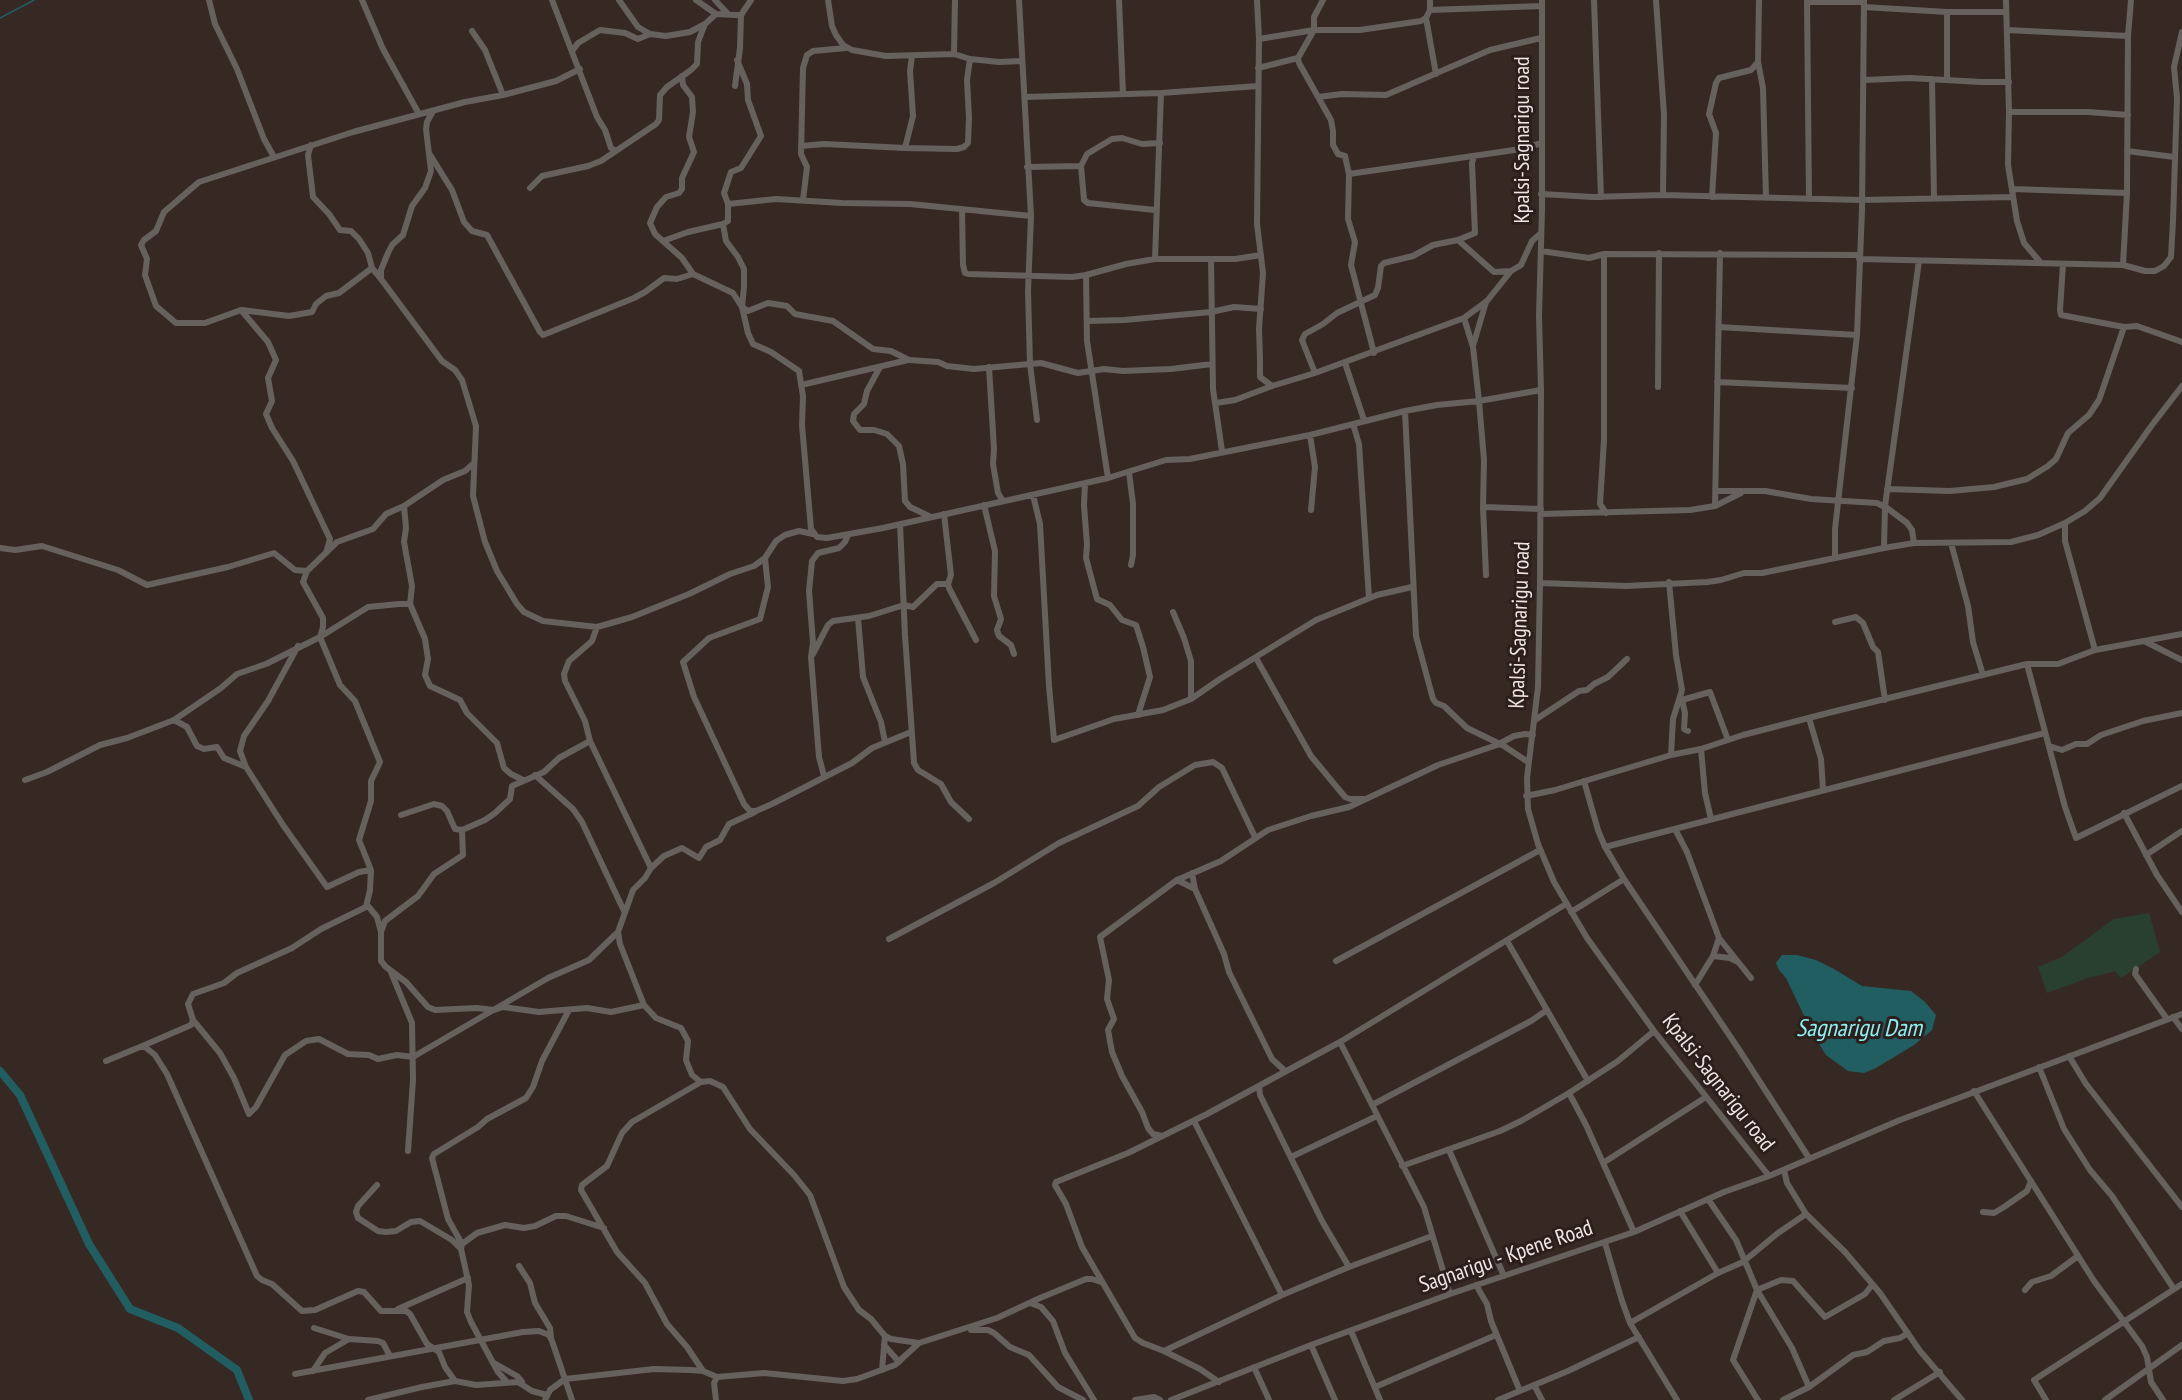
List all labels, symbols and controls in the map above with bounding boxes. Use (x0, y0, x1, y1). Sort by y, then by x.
street label: Kpalsi-Sagnarigu road (1510, 56, 1536, 224)
street label: Kpalsi-Sagnarigu road (1504, 541, 1536, 709)
street label: Kpalsi-Sagnarigu road (1656, 1009, 1780, 1157)
water label: Sagnarigu Dam (1796, 1015, 1922, 1043)
street label: Sagnarigu - Kpene Road (1416, 1215, 1596, 1299)

